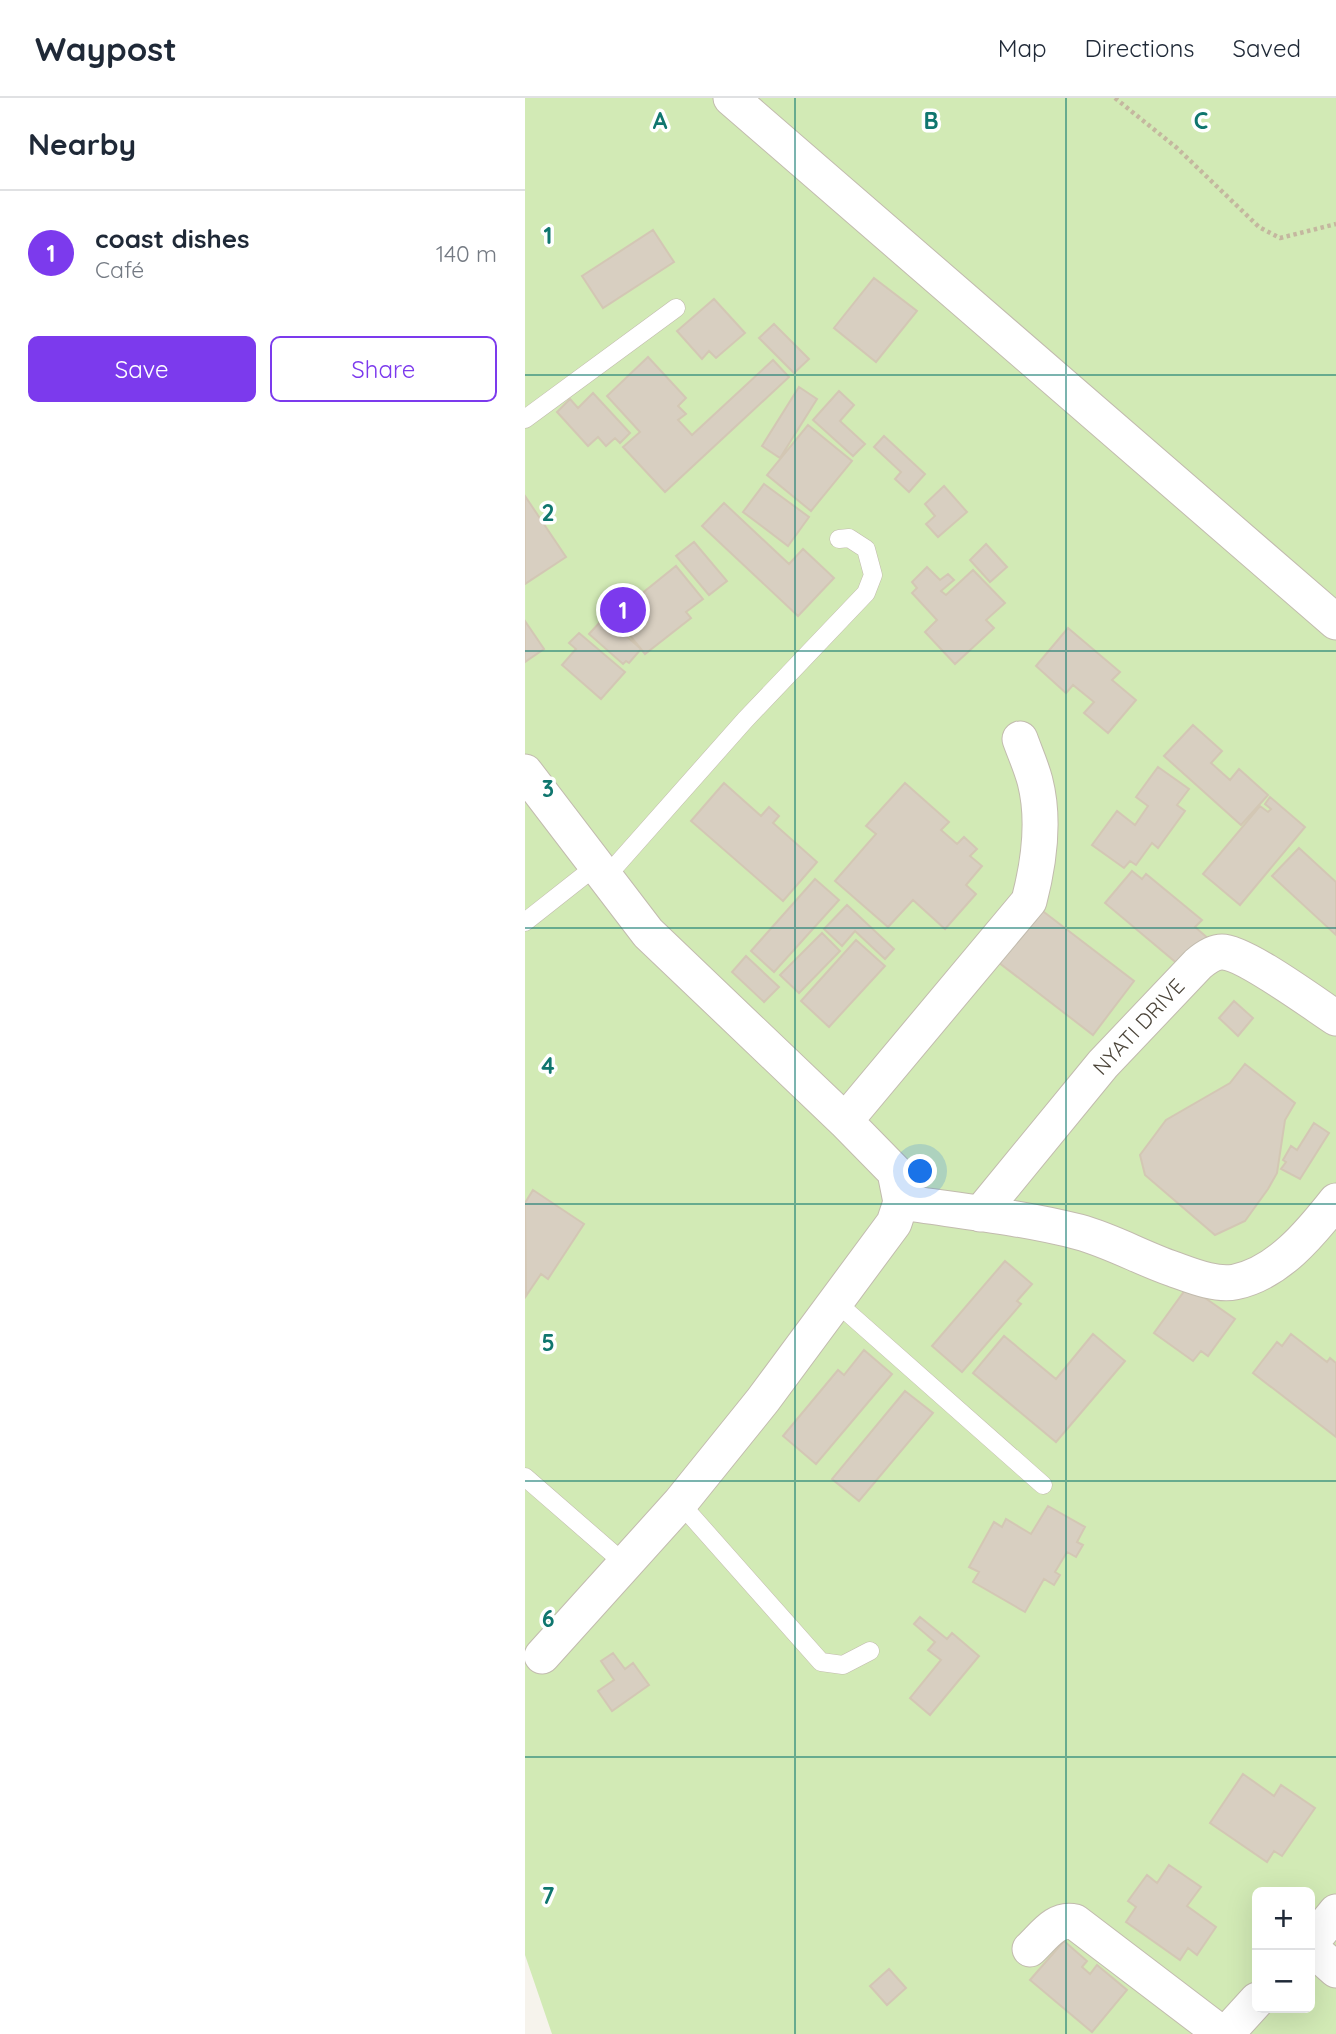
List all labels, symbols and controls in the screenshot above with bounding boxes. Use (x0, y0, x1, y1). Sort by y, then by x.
text: Waypost (35, 28, 177, 69)
text: Map (998, 33, 1047, 63)
text: Directions (1085, 33, 1195, 63)
text: Saved (1233, 33, 1301, 63)
text: A (653, 106, 668, 135)
text: B (923, 106, 939, 135)
text: C (1194, 106, 1208, 135)
text: Nearby (28, 125, 136, 163)
text: 1 (544, 221, 552, 250)
text: coast dishes (95, 222, 250, 255)
text: 1 (47, 239, 55, 268)
text: 140 m (436, 239, 497, 268)
text: Café (95, 255, 144, 284)
button: Save (28, 336, 256, 402)
button: Share (270, 336, 497, 402)
text: 2 (541, 498, 555, 527)
pin: 1 (600, 584, 646, 636)
text: 3 (542, 774, 554, 803)
street label: NYATI DRIVE (1087, 973, 1190, 1080)
text: 4 (541, 1051, 555, 1080)
your location (903, 1154, 937, 1188)
text: 5 (541, 1328, 555, 1357)
text: 6 (542, 1604, 554, 1633)
text: 7 (542, 1881, 555, 1910)
map controls (1252, 1887, 1315, 2013)
button: + (1252, 1887, 1315, 1950)
button: − (1252, 1950, 1315, 2013)

